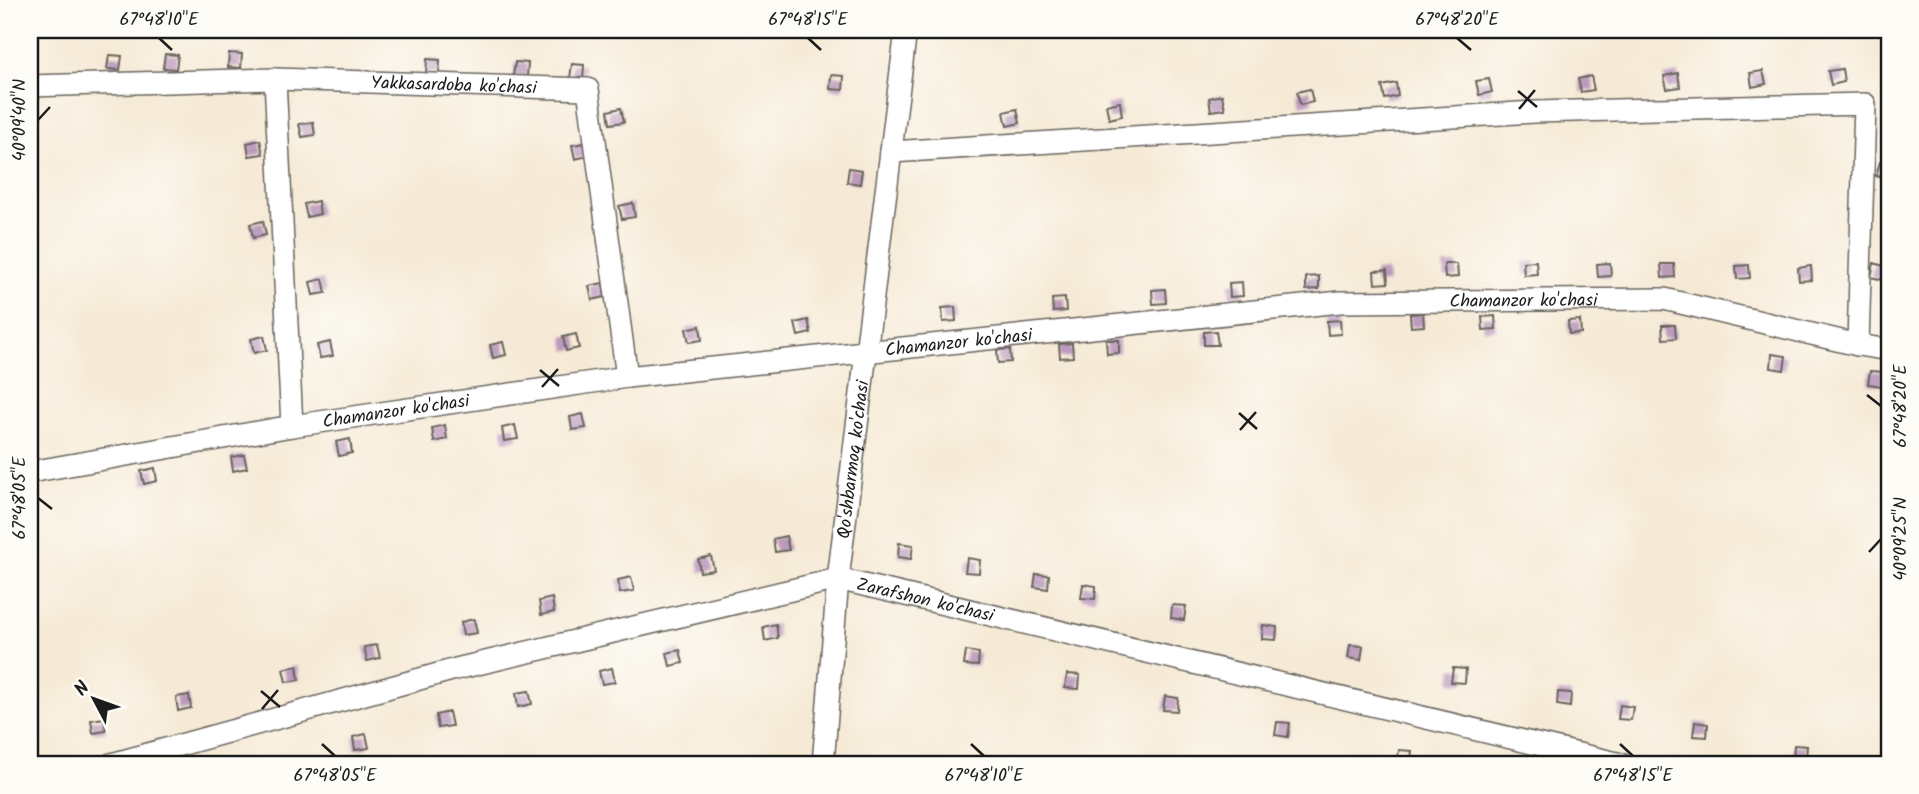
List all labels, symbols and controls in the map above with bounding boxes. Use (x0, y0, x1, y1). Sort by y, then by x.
text: 67°48'10"E (120, 6, 199, 35)
text: 67°48'15"E (768, 6, 848, 35)
text: 67°48'20"E (1415, 6, 1499, 35)
street label: Yakkasardoba ko'chasi (370, 69, 538, 103)
text: 40°09'40"N (6, 79, 35, 161)
street label: Chamanzor ko'chasi (1449, 287, 1598, 317)
street label: Chamanzor ko'chasi (884, 321, 1035, 366)
text: 67°48'20"E (1887, 364, 1916, 448)
street label: Qo'shbarmoq ko'chasi (830, 378, 879, 540)
street label: Chamanzor ko'chasi (321, 387, 472, 437)
text: 67°48'05"E (6, 456, 35, 539)
text: 40°09'25"N (1887, 497, 1916, 581)
street label: Zarafshon ko'chasi (853, 571, 997, 632)
north arrow (60, 664, 130, 734)
text: N (67, 675, 98, 704)
text: 67°48'05"E (294, 762, 377, 791)
text: 67°48'10"E (945, 762, 1024, 791)
text: 67°48'15"E (1593, 762, 1673, 791)

